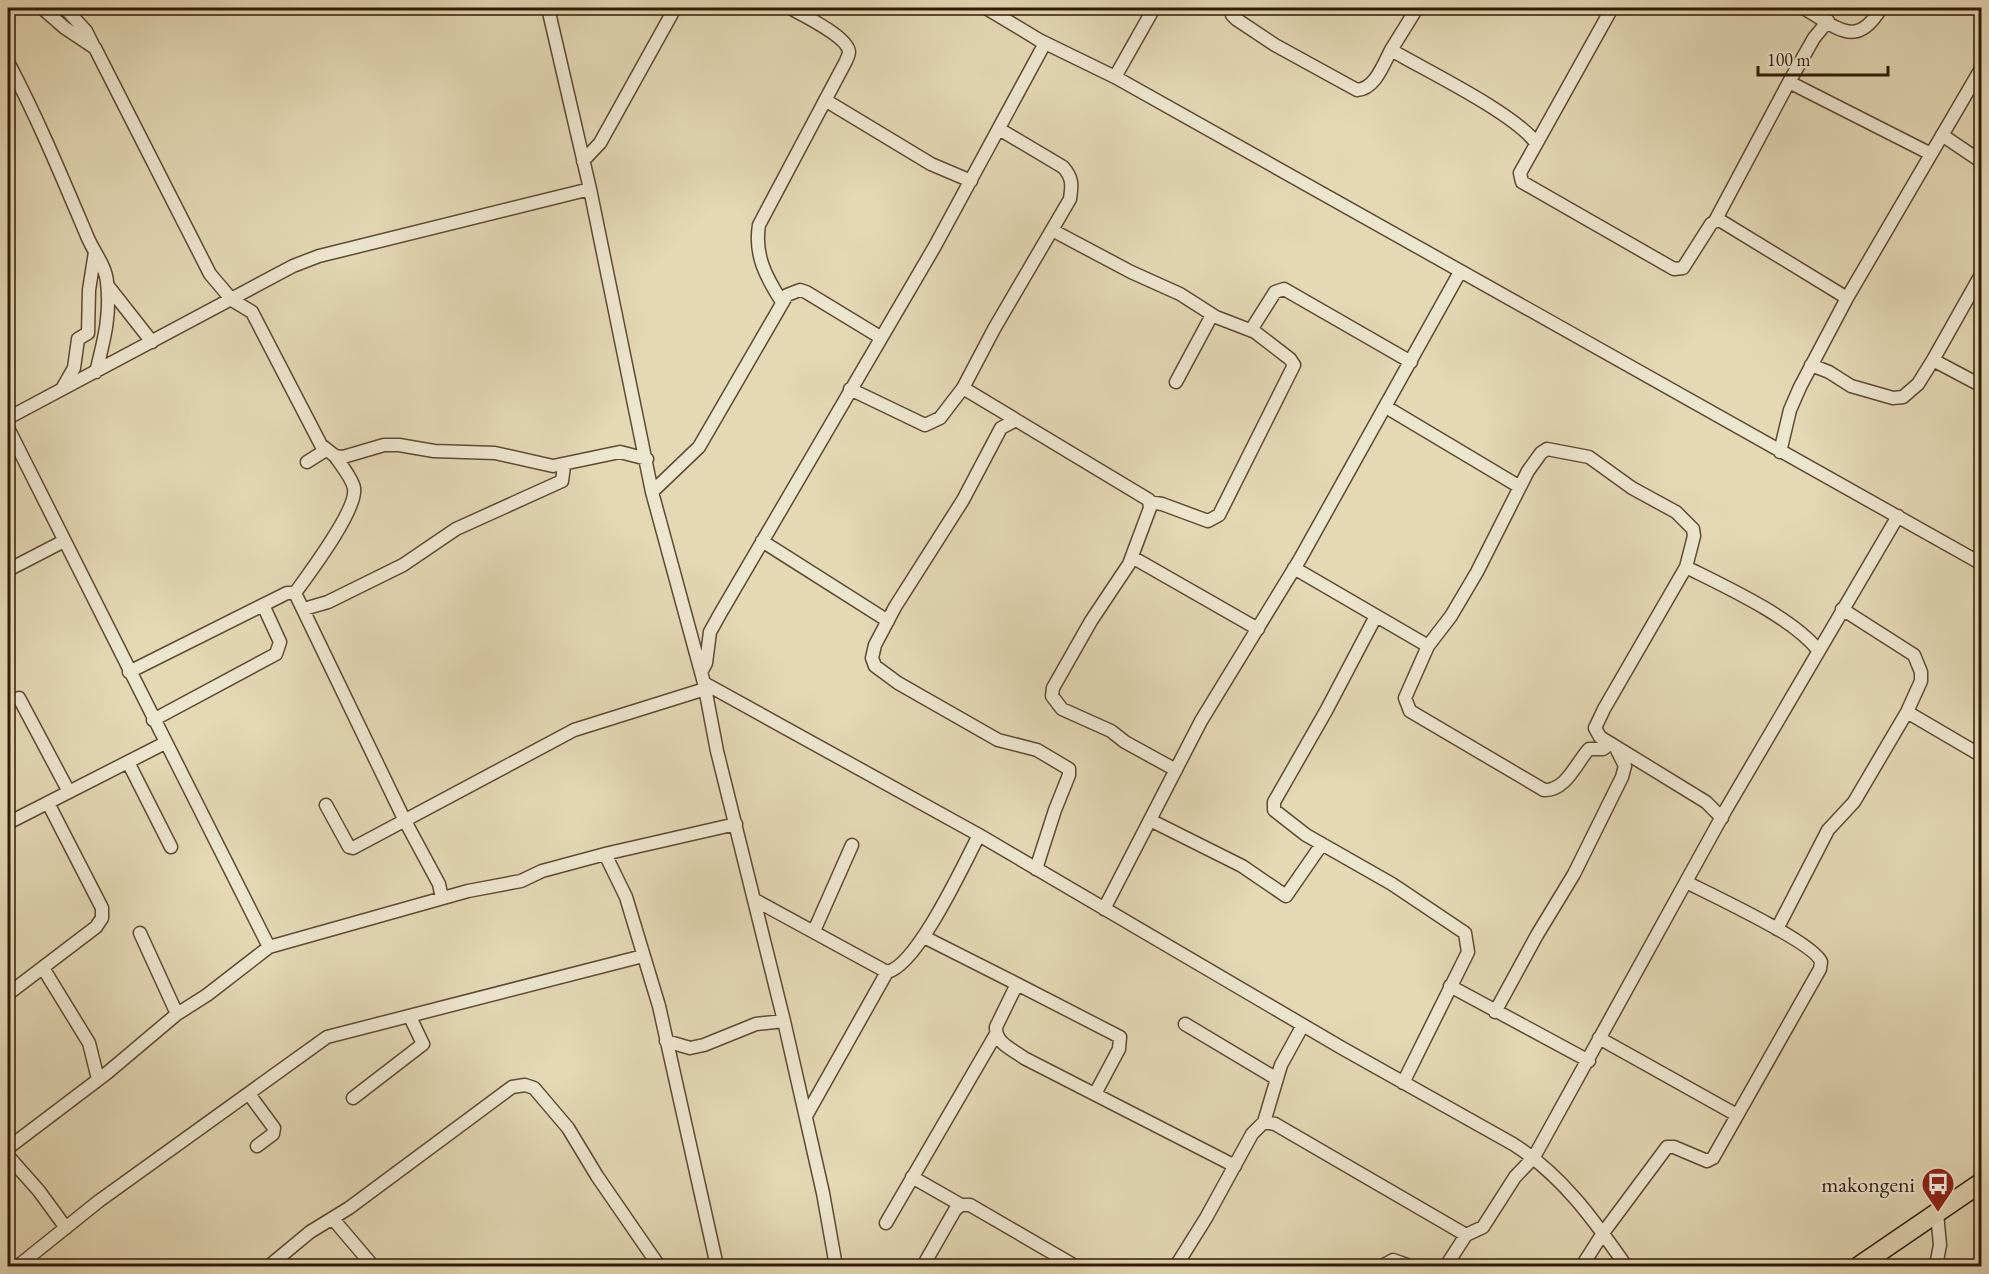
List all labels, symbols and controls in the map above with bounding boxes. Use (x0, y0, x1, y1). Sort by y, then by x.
scale bar (1758, 39, 1888, 77)
text: 100 m (1767, 48, 1811, 71)
bus stop icon: makongeni (1920, 1166, 1956, 1213)
place label: makongeni (1821, 1170, 1915, 1199)

